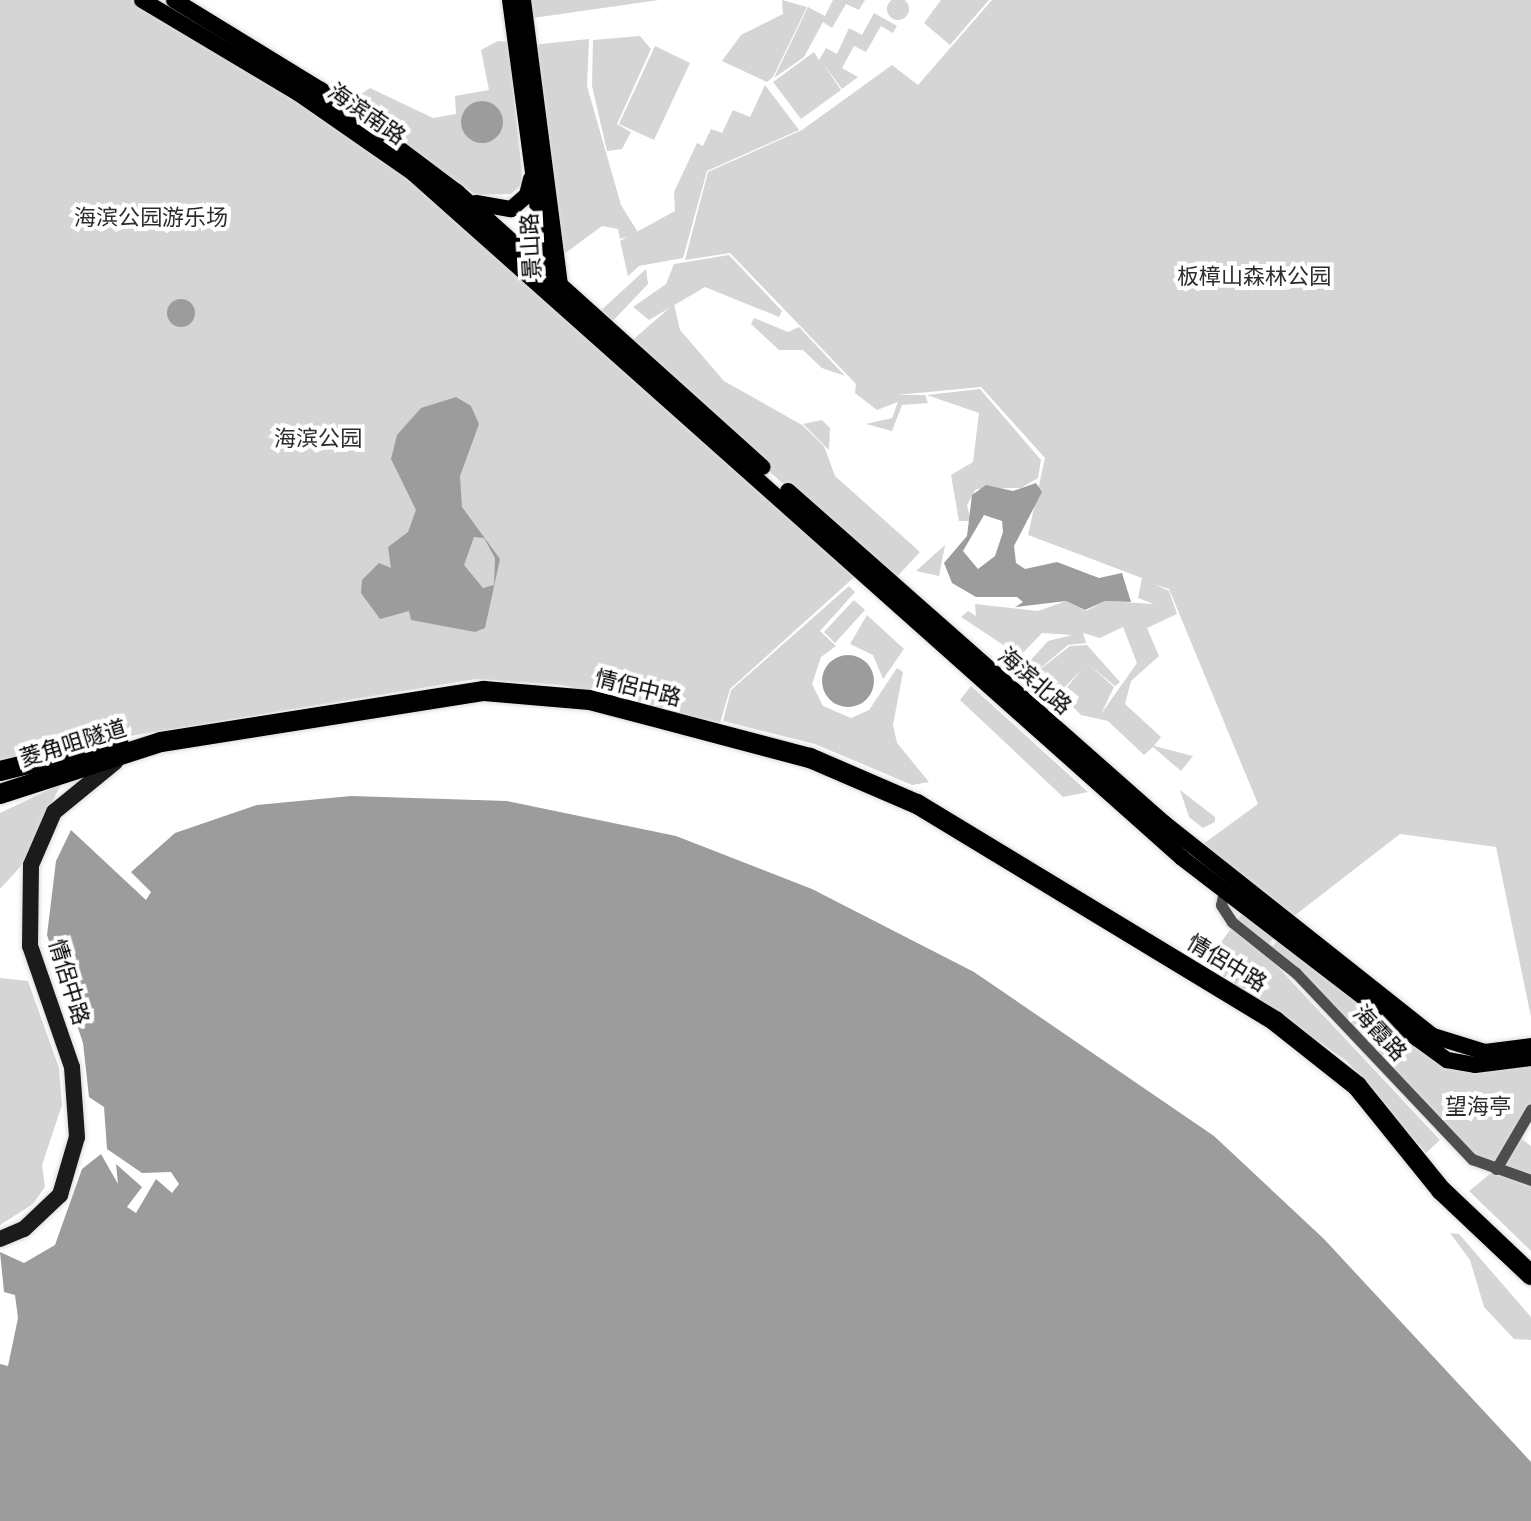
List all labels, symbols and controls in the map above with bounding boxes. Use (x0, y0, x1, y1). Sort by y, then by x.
street label: 海滨南路 (323, 78, 411, 150)
park label: 海滨公园游乐场 (74, 205, 228, 231)
street label: 景山路 (516, 212, 546, 280)
park label: 板樟山森林公园 (1177, 264, 1331, 290)
park label: 海滨公园 (274, 426, 362, 452)
street label: 海滨北路 (993, 642, 1077, 720)
street label: 情侶中路 (592, 665, 684, 711)
street label: 菱角咀隧道 (17, 714, 129, 772)
street label: 情侶中路 (1182, 929, 1272, 997)
street label: 情侶中路 (44, 936, 94, 1028)
street label: 海霞路 (1348, 1000, 1412, 1066)
park label: 望海亭 (1445, 1094, 1511, 1120)

